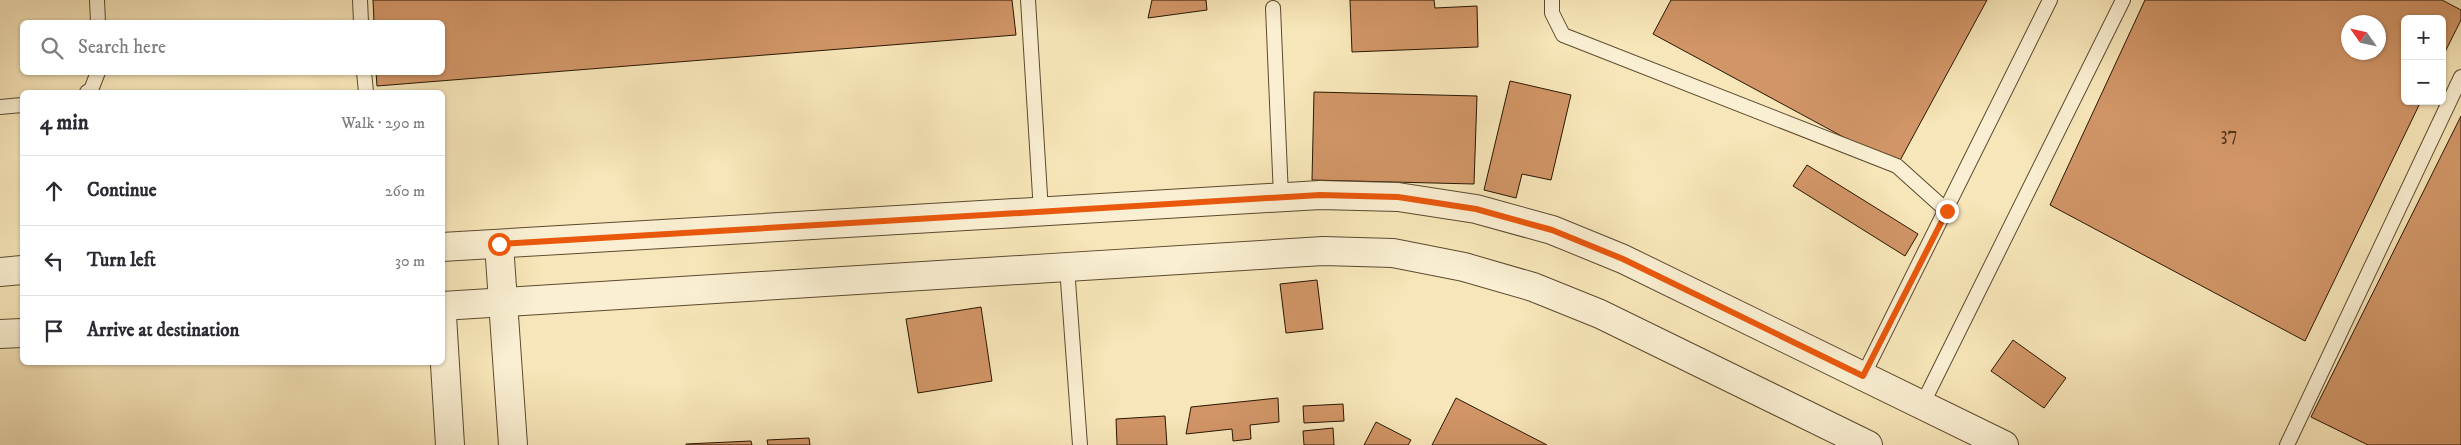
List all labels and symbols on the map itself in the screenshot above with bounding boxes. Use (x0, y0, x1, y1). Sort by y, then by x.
north arrow (2341, 15, 2386, 60)
house number: 37 (2220, 123, 2238, 146)
route end (1936, 200, 1959, 223)
route start (488, 233, 511, 256)

